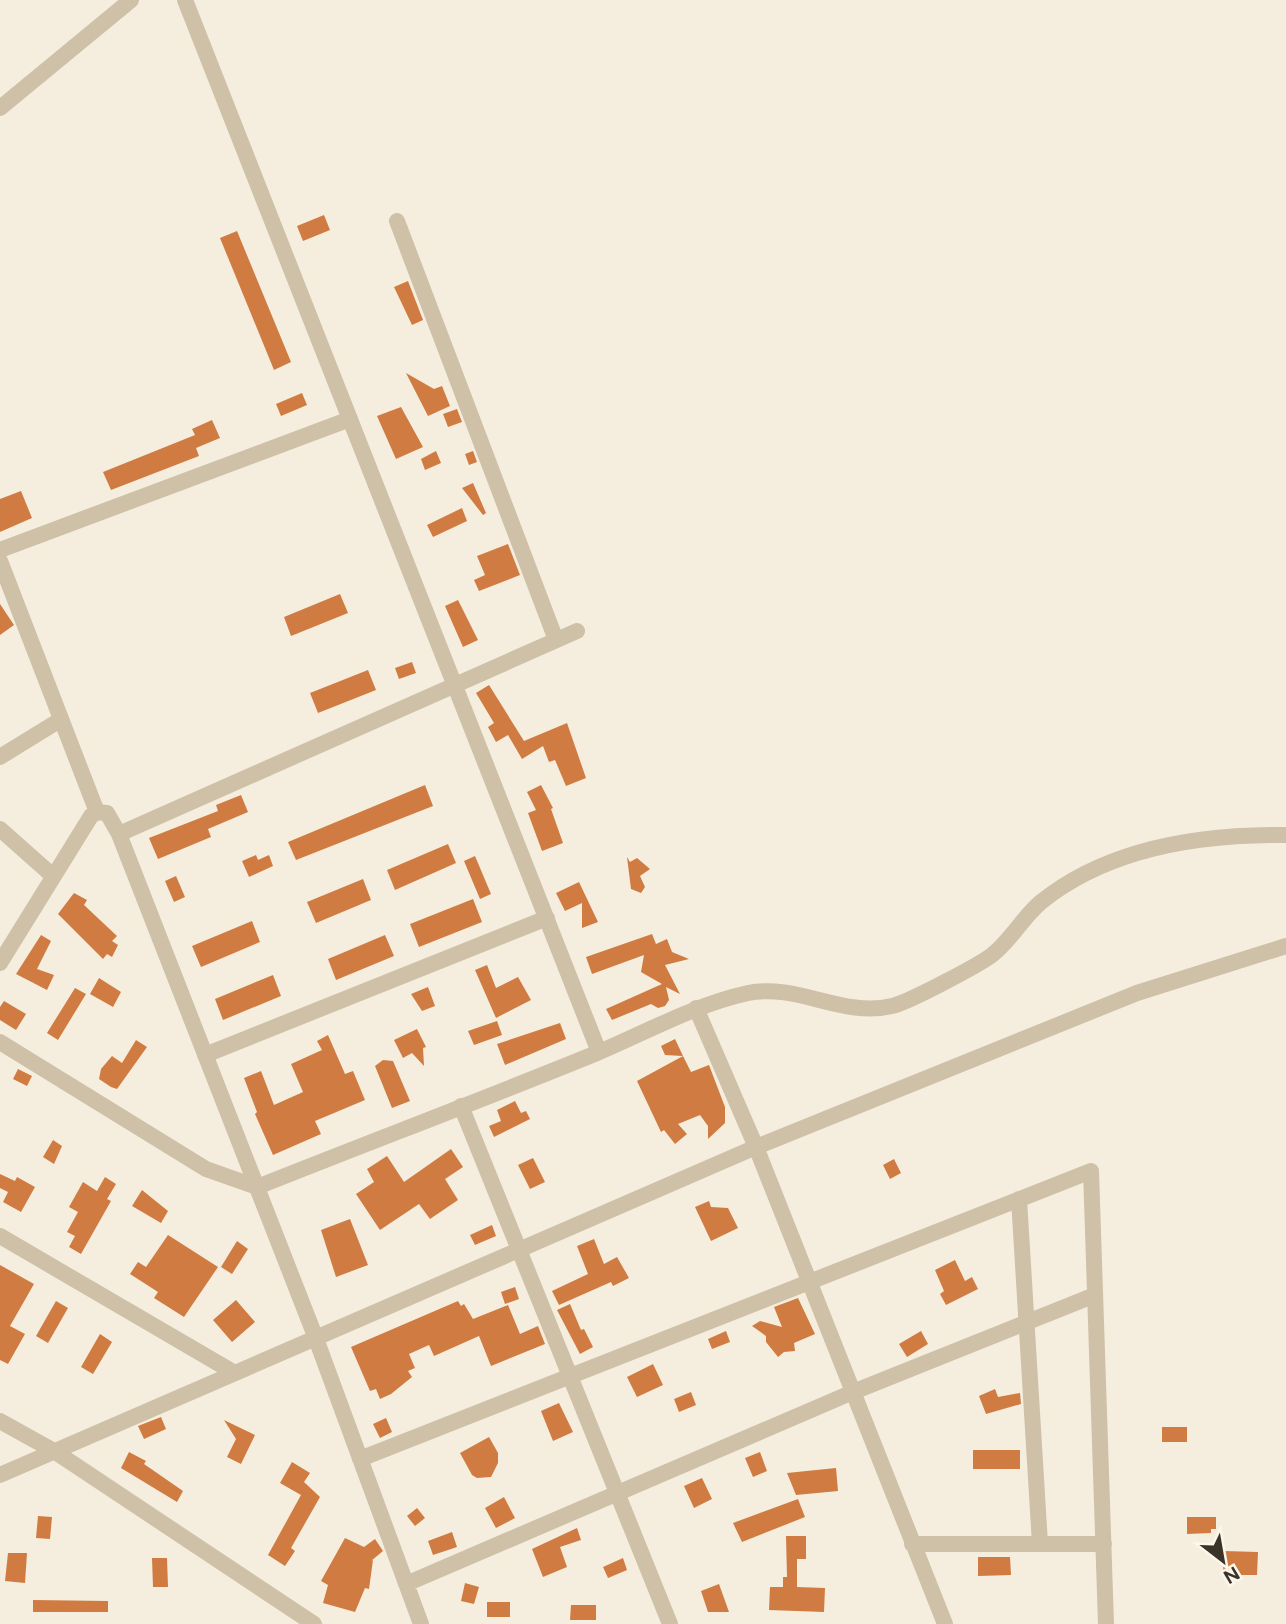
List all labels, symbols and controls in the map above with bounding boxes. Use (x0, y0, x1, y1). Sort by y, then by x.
north arrow (1188, 1526, 1258, 1596)
text: N (1219, 1562, 1244, 1589)

